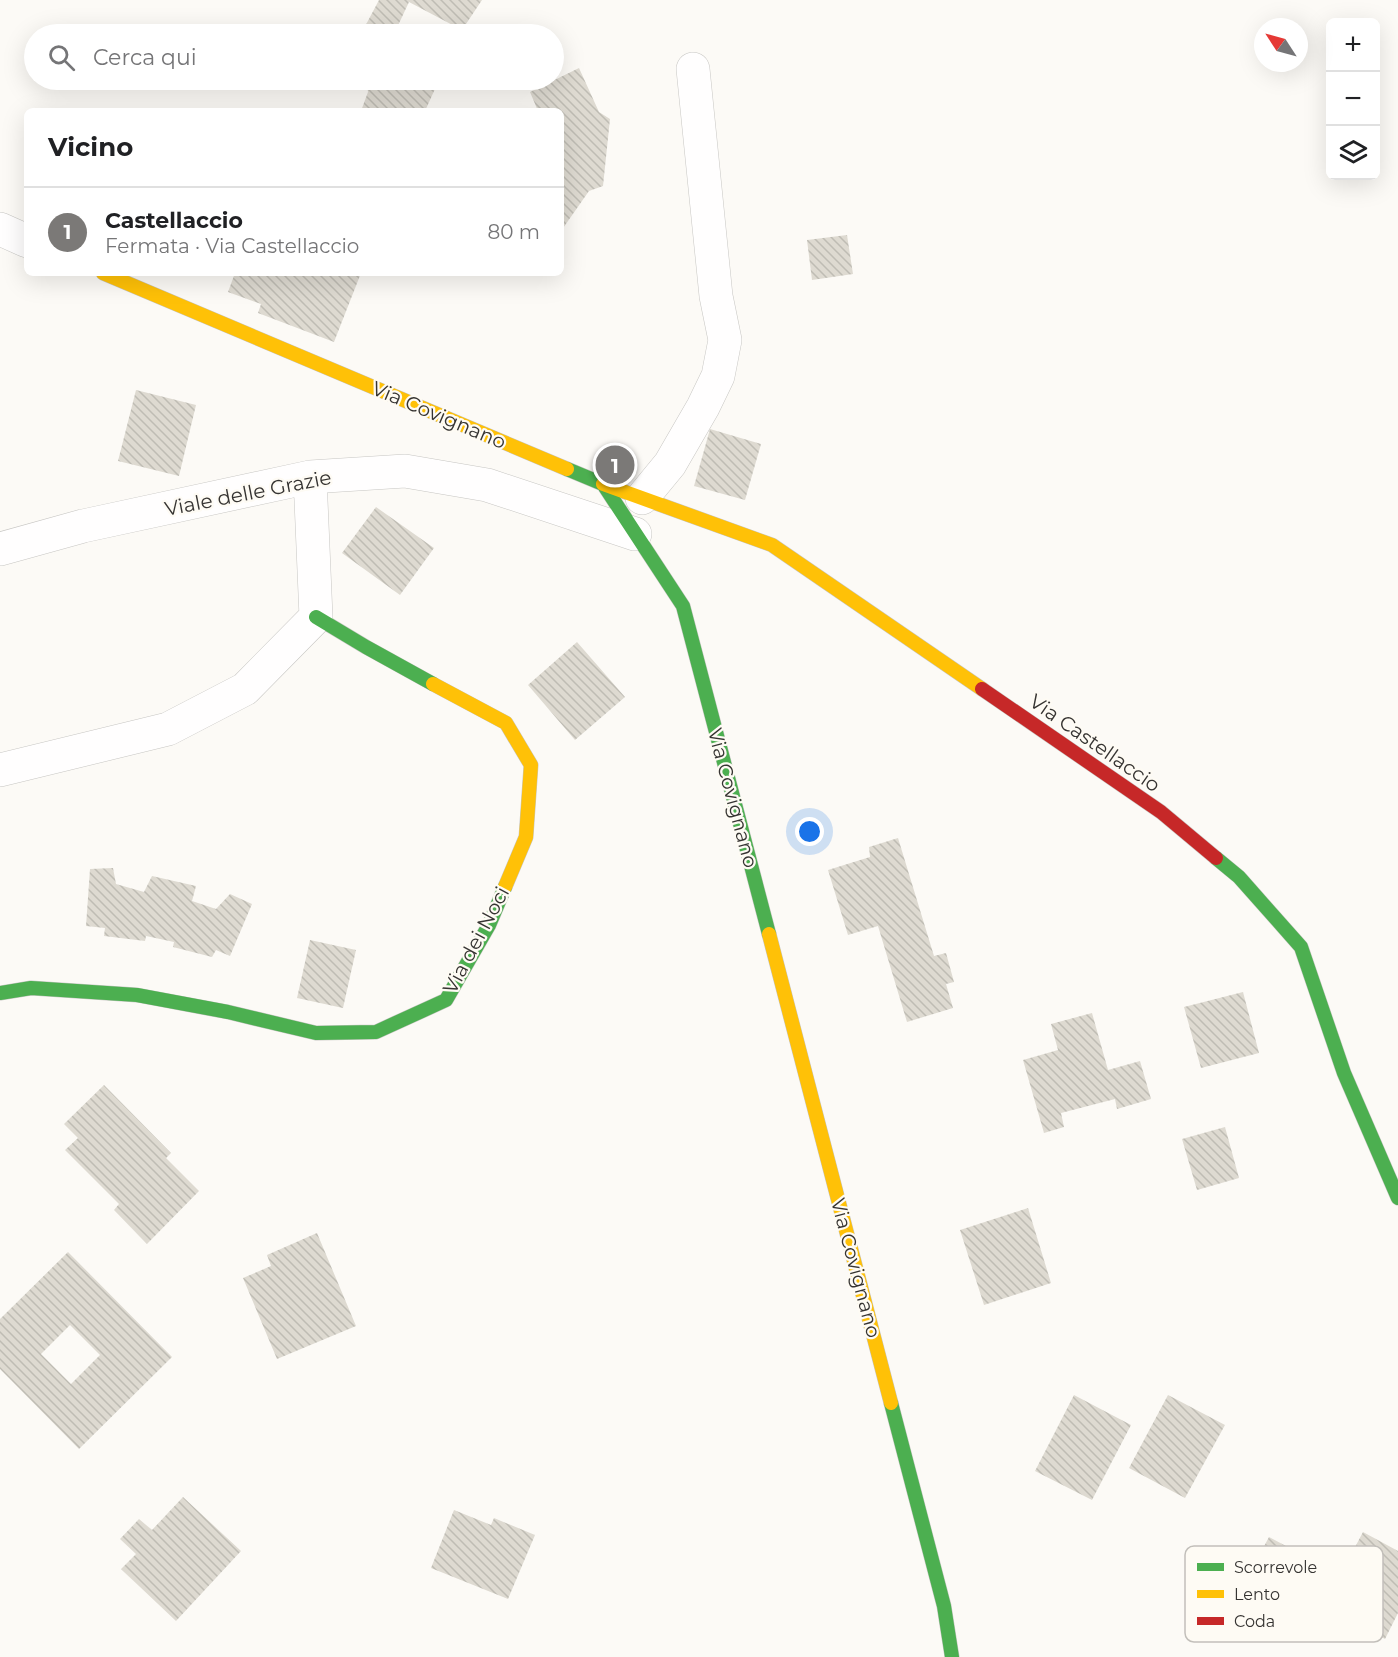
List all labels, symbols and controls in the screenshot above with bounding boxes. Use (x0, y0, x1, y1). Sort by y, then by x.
north arrow (1254, 18, 1308, 72)
map controls (1326, 18, 1380, 180)
button: + (1326, 18, 1380, 72)
search box (24, 24, 564, 90)
icon: search (45, 41, 78, 74)
text: Cerca qui (93, 44, 197, 71)
button: − (1326, 72, 1380, 126)
button: layers (1326, 126, 1380, 180)
text: Vicino (48, 131, 133, 163)
text: Castellaccio (105, 207, 243, 234)
text: 1 (64, 220, 71, 244)
text: 80 m (488, 220, 540, 244)
text: Fermata · Via Castellaccio (105, 234, 359, 258)
street label: Via Covignano (368, 376, 510, 454)
pin: 1 (596, 442, 634, 488)
street label: Viale delle Grazie (163, 465, 333, 521)
street label: Via Castellaccio (1025, 689, 1165, 797)
street label: Via Covignano (703, 726, 763, 870)
your location (795, 817, 824, 846)
street label: Via dei Noci (438, 882, 514, 998)
street label: Via Covignano (826, 1196, 886, 1340)
legend (1185, 1546, 1383, 1642)
text: Scorrevole (1234, 1558, 1317, 1577)
text: Lento (1234, 1585, 1280, 1604)
text: Coda (1234, 1612, 1275, 1631)

